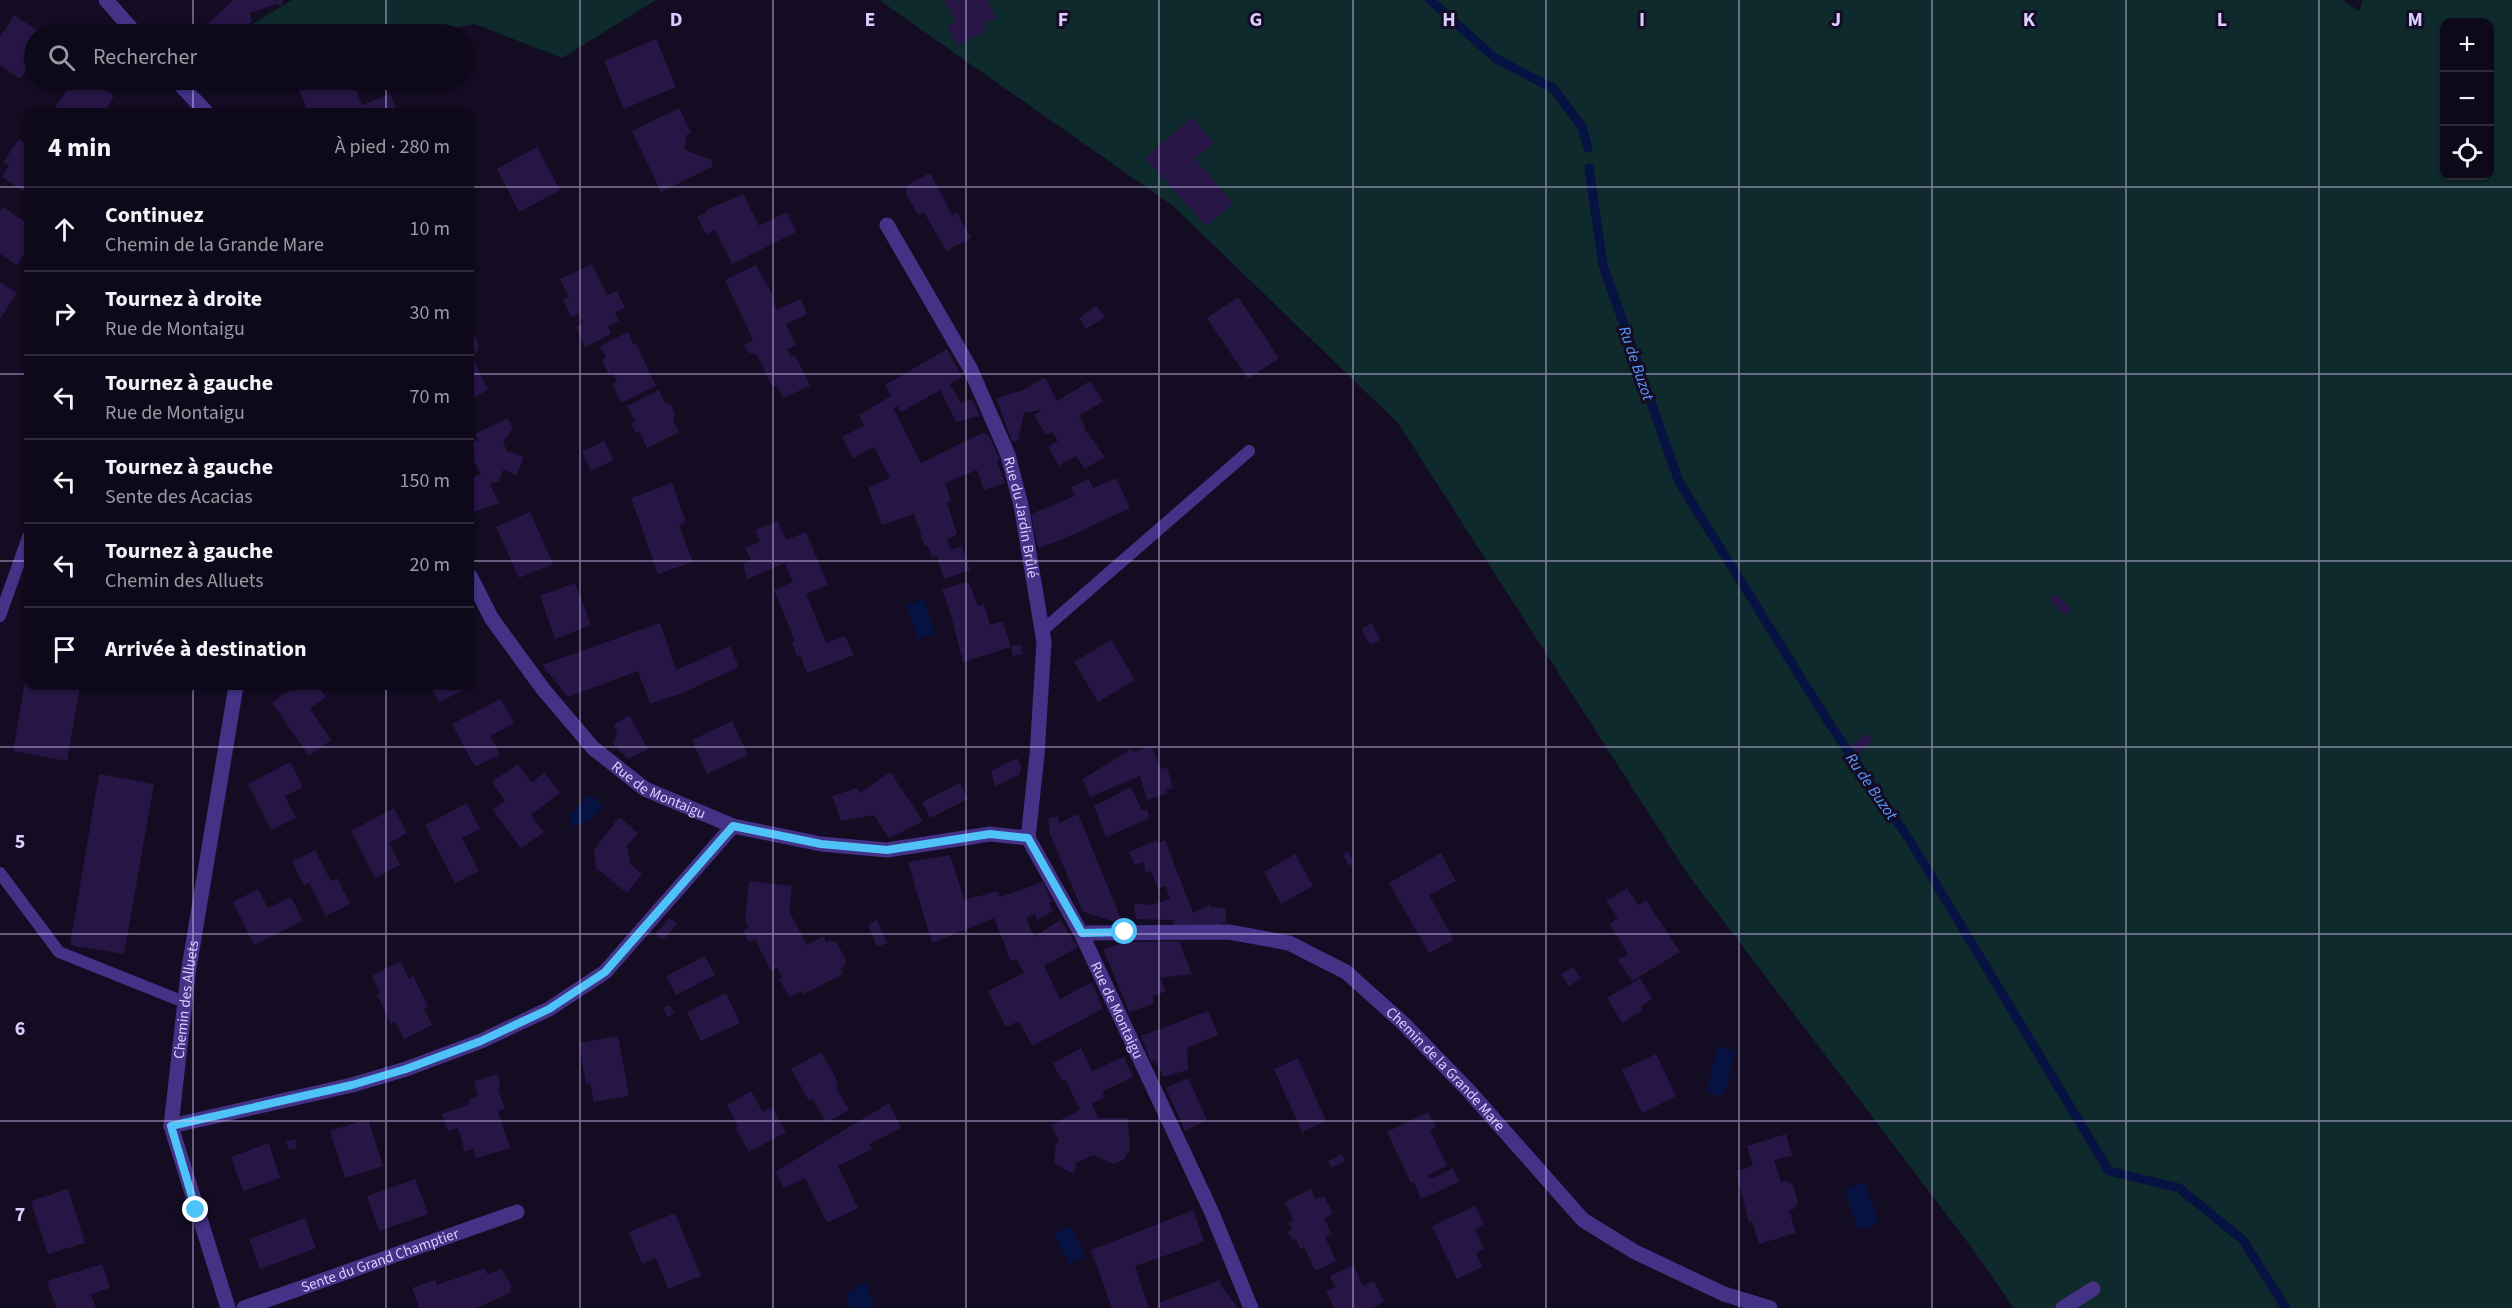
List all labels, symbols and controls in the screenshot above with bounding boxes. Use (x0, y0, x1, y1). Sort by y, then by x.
text: D (670, 6, 682, 34)
text: E (865, 6, 875, 34)
text: F (1058, 6, 1068, 34)
text: G (1250, 6, 1262, 34)
text: H (1442, 6, 1456, 34)
text: I (1639, 6, 1645, 34)
text: J (1831, 6, 1841, 34)
text: K (2023, 6, 2036, 34)
text: L (2217, 6, 2227, 34)
text: M (2407, 6, 2423, 34)
map controls (2440, 18, 2494, 180)
button: + (2440, 18, 2494, 72)
search box (24, 24, 474, 90)
icon: search (45, 41, 78, 74)
text: Rechercher (93, 41, 197, 73)
button: − (2440, 72, 2494, 126)
button: locate (2440, 126, 2494, 180)
text: 4 min (48, 129, 111, 166)
text: À pied · 280 m (335, 133, 450, 161)
text: Continuez (105, 199, 204, 231)
icon: ahead (48, 213, 81, 246)
text: 10 m (410, 215, 450, 243)
text: Chemin de la Grande Mare (105, 231, 324, 259)
text: Tournez à droite (105, 283, 262, 315)
icon: right (48, 297, 81, 330)
text: 30 m (410, 299, 450, 327)
text: Rue de Montaigu (105, 315, 245, 343)
water label: Ru de Buzot (1613, 323, 1659, 404)
text: Tournez à gauche (105, 367, 273, 399)
icon: left (48, 381, 81, 414)
text: 70 m (410, 383, 450, 411)
text: Rue de Montaigu (105, 399, 245, 427)
text: Tournez à gauche (105, 451, 273, 483)
street label: Rue du Jardin Brûlé (998, 454, 1043, 580)
icon: left (48, 465, 81, 498)
text: 150 m (400, 467, 450, 495)
text: Sente des Acacias (105, 483, 253, 511)
text: Tournez à gauche (105, 535, 273, 567)
icon: left (48, 549, 81, 582)
text: 20 m (410, 551, 450, 579)
text: Chemin des Alluets (105, 567, 264, 595)
icon: arrive (48, 633, 81, 666)
text: Arrivée à destination (105, 633, 307, 665)
water label: Ru de Buzot (1840, 749, 1903, 825)
street label: Rue de Montaigu (607, 756, 709, 824)
text: 5 (15, 828, 25, 856)
route start (1111, 918, 1137, 944)
street label: Chemin des Alluets (169, 939, 204, 1060)
street label: Rue de Montaigu (1085, 958, 1148, 1062)
street label: Chemin de la Grande Mare (1381, 1002, 1510, 1136)
text: 6 (15, 1015, 25, 1043)
route end (182, 1196, 208, 1222)
text: 7 (15, 1201, 25, 1229)
street label: Sente du Grand Champtier (298, 1223, 463, 1298)

